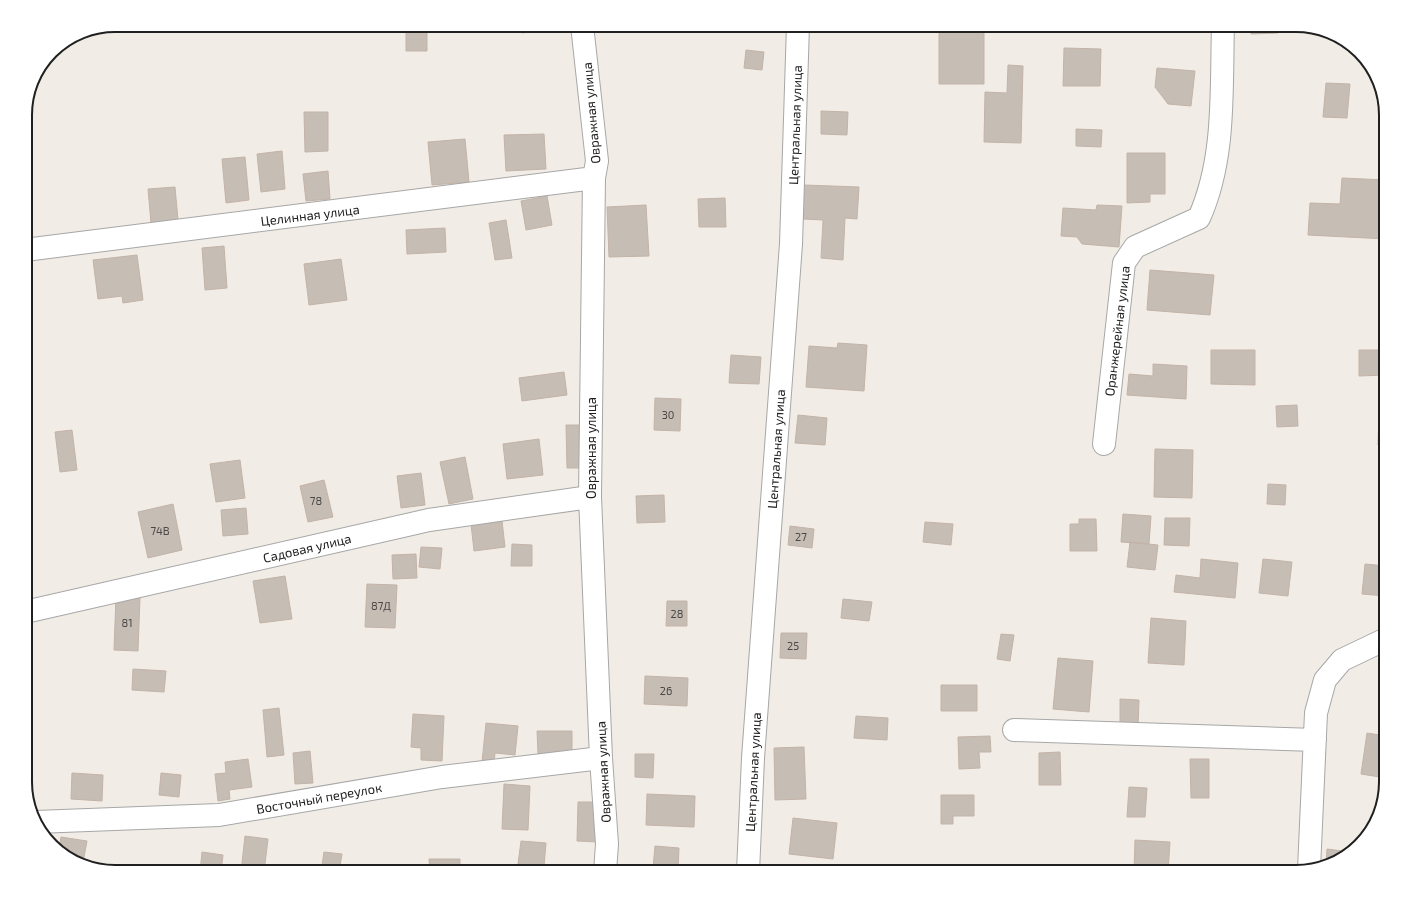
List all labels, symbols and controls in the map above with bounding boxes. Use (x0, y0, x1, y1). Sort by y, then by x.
street label: Овражная улица (579, 62, 603, 164)
street label: Центральная улица (785, 65, 805, 185)
street label: Целинная улица (260, 201, 360, 229)
street label: Оранжерейная улица (1101, 265, 1133, 397)
street label: Центральная улица (764, 389, 788, 509)
street label: Овражная улица (583, 397, 599, 499)
house number: 30 (662, 408, 674, 421)
house number: 78 (310, 494, 322, 507)
house number: 74В (150, 524, 170, 537)
street label: Садовая улица (261, 530, 353, 566)
house number: 27 (795, 530, 807, 543)
house number: 87Д (371, 599, 391, 612)
house number: 28 (671, 607, 683, 620)
house number: 81 (121, 616, 133, 629)
house number: 25 (787, 639, 799, 652)
house number: 26 (660, 684, 672, 697)
street label: Центральная улица (742, 712, 764, 832)
street label: Овражная улица (592, 721, 614, 823)
street label: Восточный переулок (255, 779, 383, 817)

